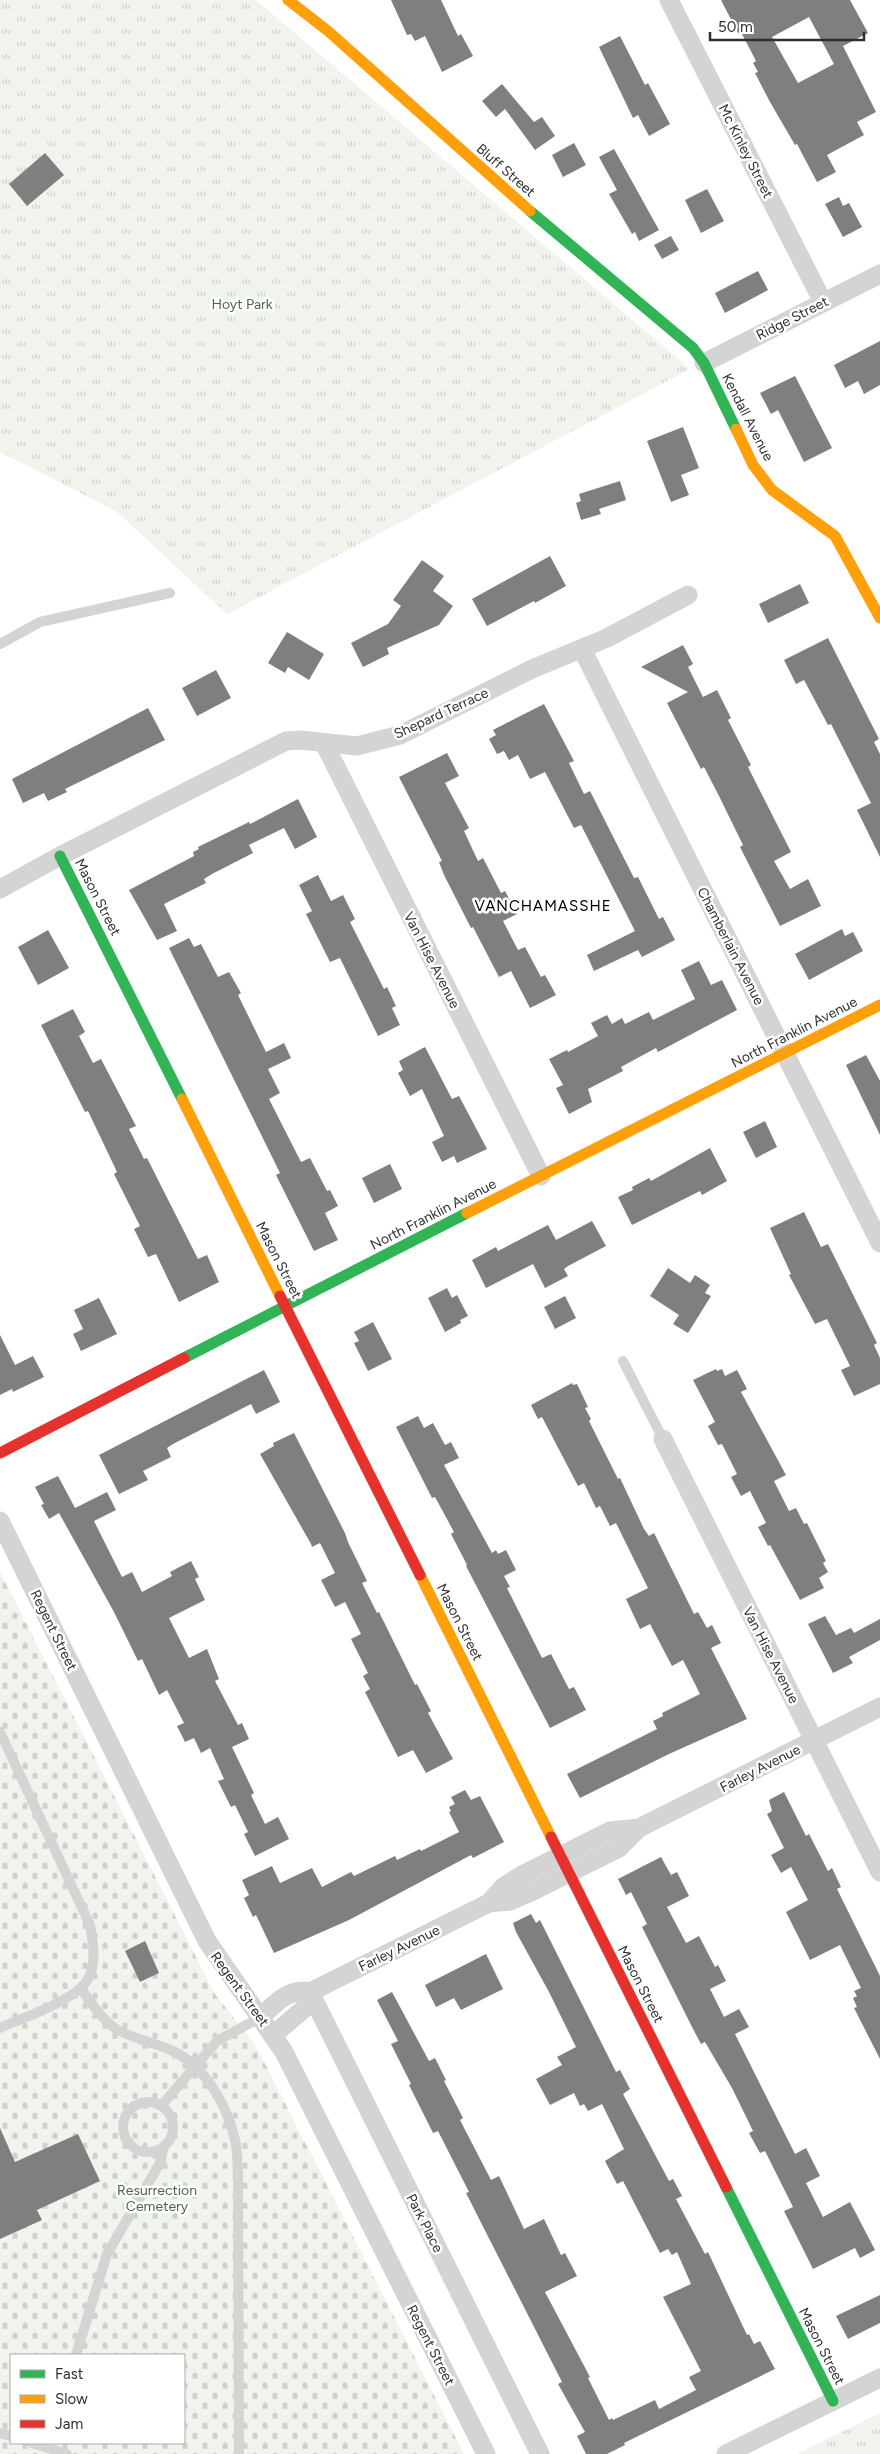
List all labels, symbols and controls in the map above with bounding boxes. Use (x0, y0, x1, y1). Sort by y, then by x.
scale bar (710, 10, 864, 42)
text: 50 m (718, 18, 753, 36)
street label: Mc Kinley Street (715, 101, 777, 201)
street label: Bluff Street (473, 140, 539, 201)
street label: Ridge Street (753, 293, 831, 344)
park label: Hoyt Park (211, 296, 273, 313)
street label: Kendall Avenue (718, 371, 777, 464)
street label: Shepard Terrace (391, 684, 491, 743)
street label: Mason Street (71, 856, 124, 939)
street label: Chamberlain Avenue (694, 885, 768, 1008)
district label: VANCHAMASSHE (474, 897, 612, 915)
street label: Van Hise Avenue (400, 909, 463, 1012)
street label: North Franklin Avenue (728, 993, 860, 1072)
street label: North Franklin Avenue (367, 1175, 499, 1254)
street label: Mason Street (252, 1219, 305, 1302)
street label: Mason Street (433, 1581, 486, 1664)
street label: Regent Street (27, 1587, 80, 1674)
street label: Van Hise Avenue (739, 1604, 802, 1707)
street label: Farley Avenue (717, 1741, 804, 1796)
street label: Farley Avenue (356, 1921, 443, 1975)
street label: Mason Street (614, 1943, 667, 2026)
street label: Regent Street (207, 1949, 272, 2030)
park label: Resurrection Cemetery (117, 2182, 197, 2215)
street label: Park Place (403, 2191, 447, 2256)
street label: Regent Street (403, 2302, 458, 2388)
street label: Mason Street (795, 2305, 848, 2388)
legend (10, 2354, 185, 2444)
text: Fast (55, 2365, 84, 2383)
text: Slow (55, 2390, 88, 2408)
text: Jam (55, 2415, 83, 2433)

